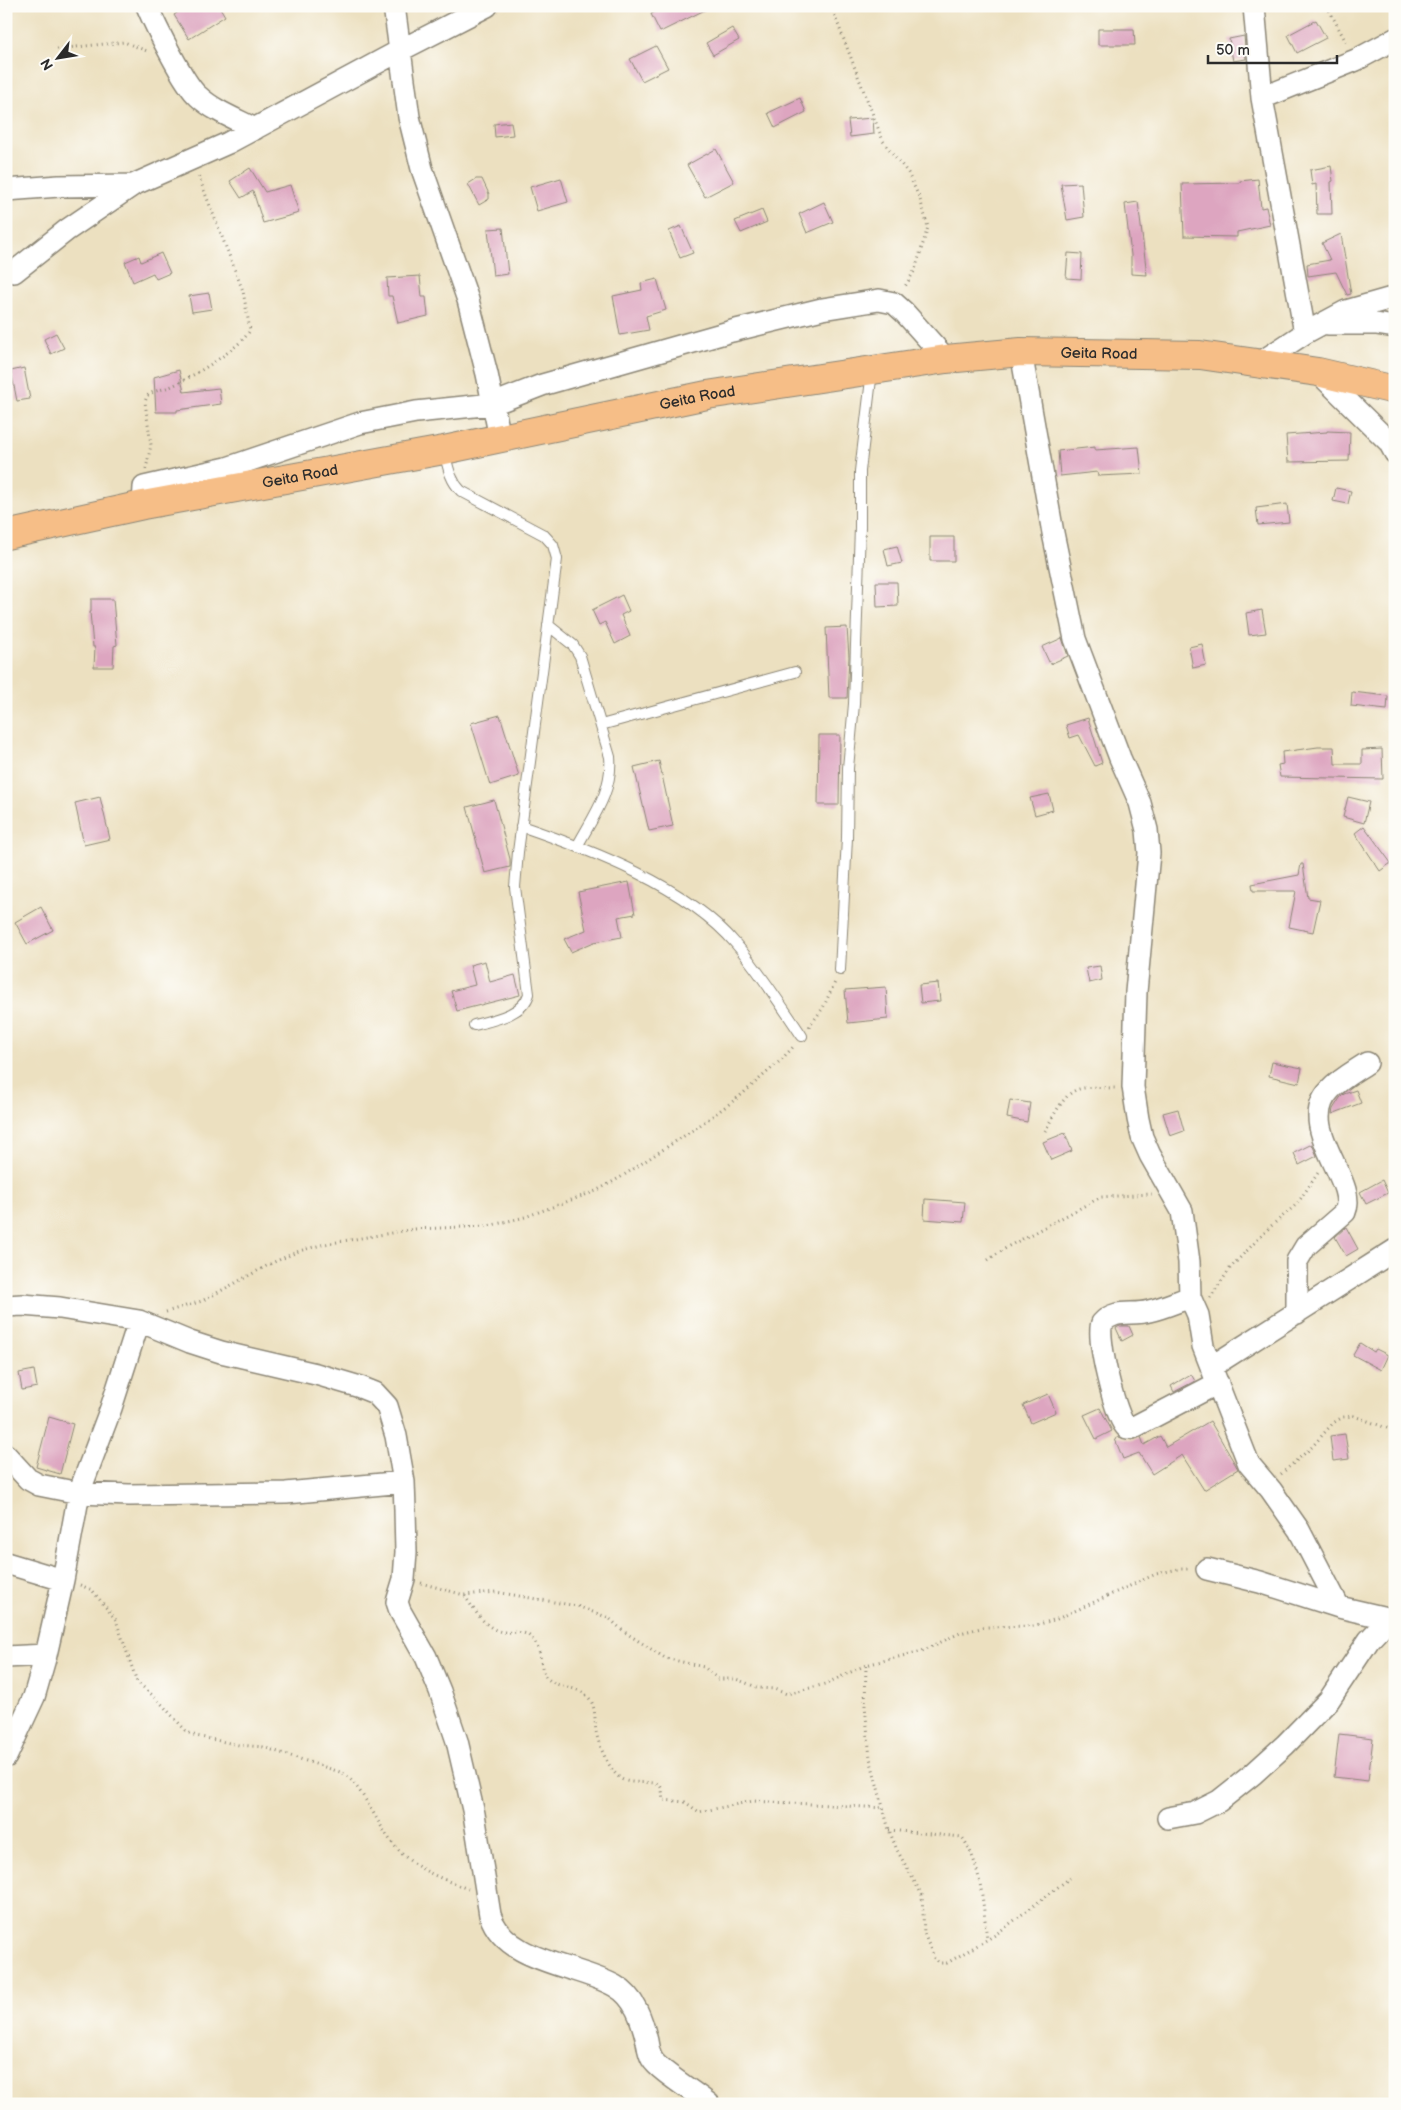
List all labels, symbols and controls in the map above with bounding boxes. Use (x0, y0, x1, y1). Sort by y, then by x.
north arrow (32, 32, 82, 82)
scale bar (1208, 32, 1337, 64)
text: 50 m (1216, 41, 1250, 60)
text: N (37, 56, 57, 73)
street label: Geita Road (1061, 343, 1138, 363)
street label: Geita Road (658, 381, 737, 414)
street label: Geita Road (261, 460, 340, 493)

